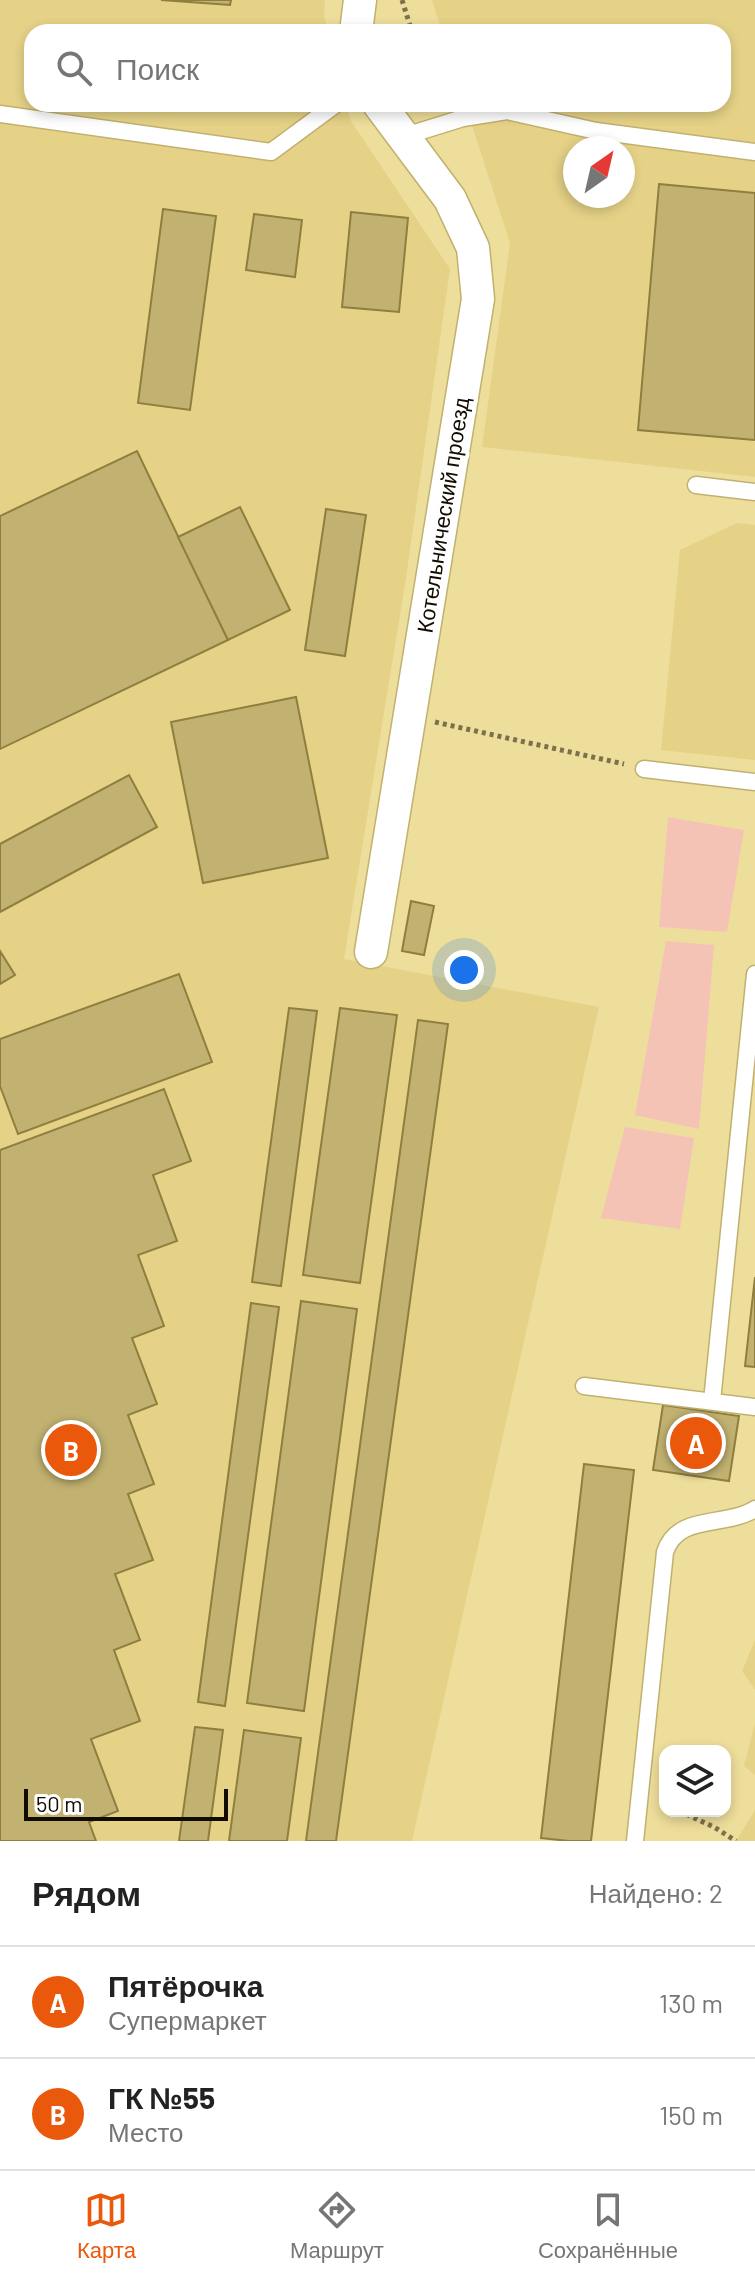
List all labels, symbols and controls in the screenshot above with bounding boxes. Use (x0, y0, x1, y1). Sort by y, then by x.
search box (24, 24, 731, 112)
icon: search (52, 46, 96, 90)
text: Поиск (116, 50, 199, 86)
north arrow (563, 136, 635, 208)
street label: Котельнический проезд (411, 395, 475, 635)
your location (444, 950, 484, 990)
pin: A (670, 1413, 722, 1473)
pin: B (45, 1420, 97, 1480)
map controls (659, 1745, 731, 1817)
button: layers (659, 1745, 731, 1817)
scale bar (24, 1785, 228, 1821)
text: 50 m (36, 1790, 82, 1816)
text: Рядом (32, 1872, 141, 1913)
text: Найдено: 2 (589, 1877, 723, 1908)
text: Пятёрочка (108, 1967, 263, 2003)
text: A (49, 1987, 67, 2018)
text: 130 m (659, 1987, 723, 2018)
text: Супермаркет (108, 2004, 267, 2035)
text: ГК №55 (108, 2079, 215, 2115)
text: B (50, 2099, 66, 2130)
text: 150 m (659, 2099, 723, 2130)
text: Место (108, 2116, 184, 2147)
tab: Карта (77, 2188, 136, 2264)
tab: Маршрут (290, 2188, 384, 2264)
tab: Сохранённые (538, 2188, 678, 2264)

